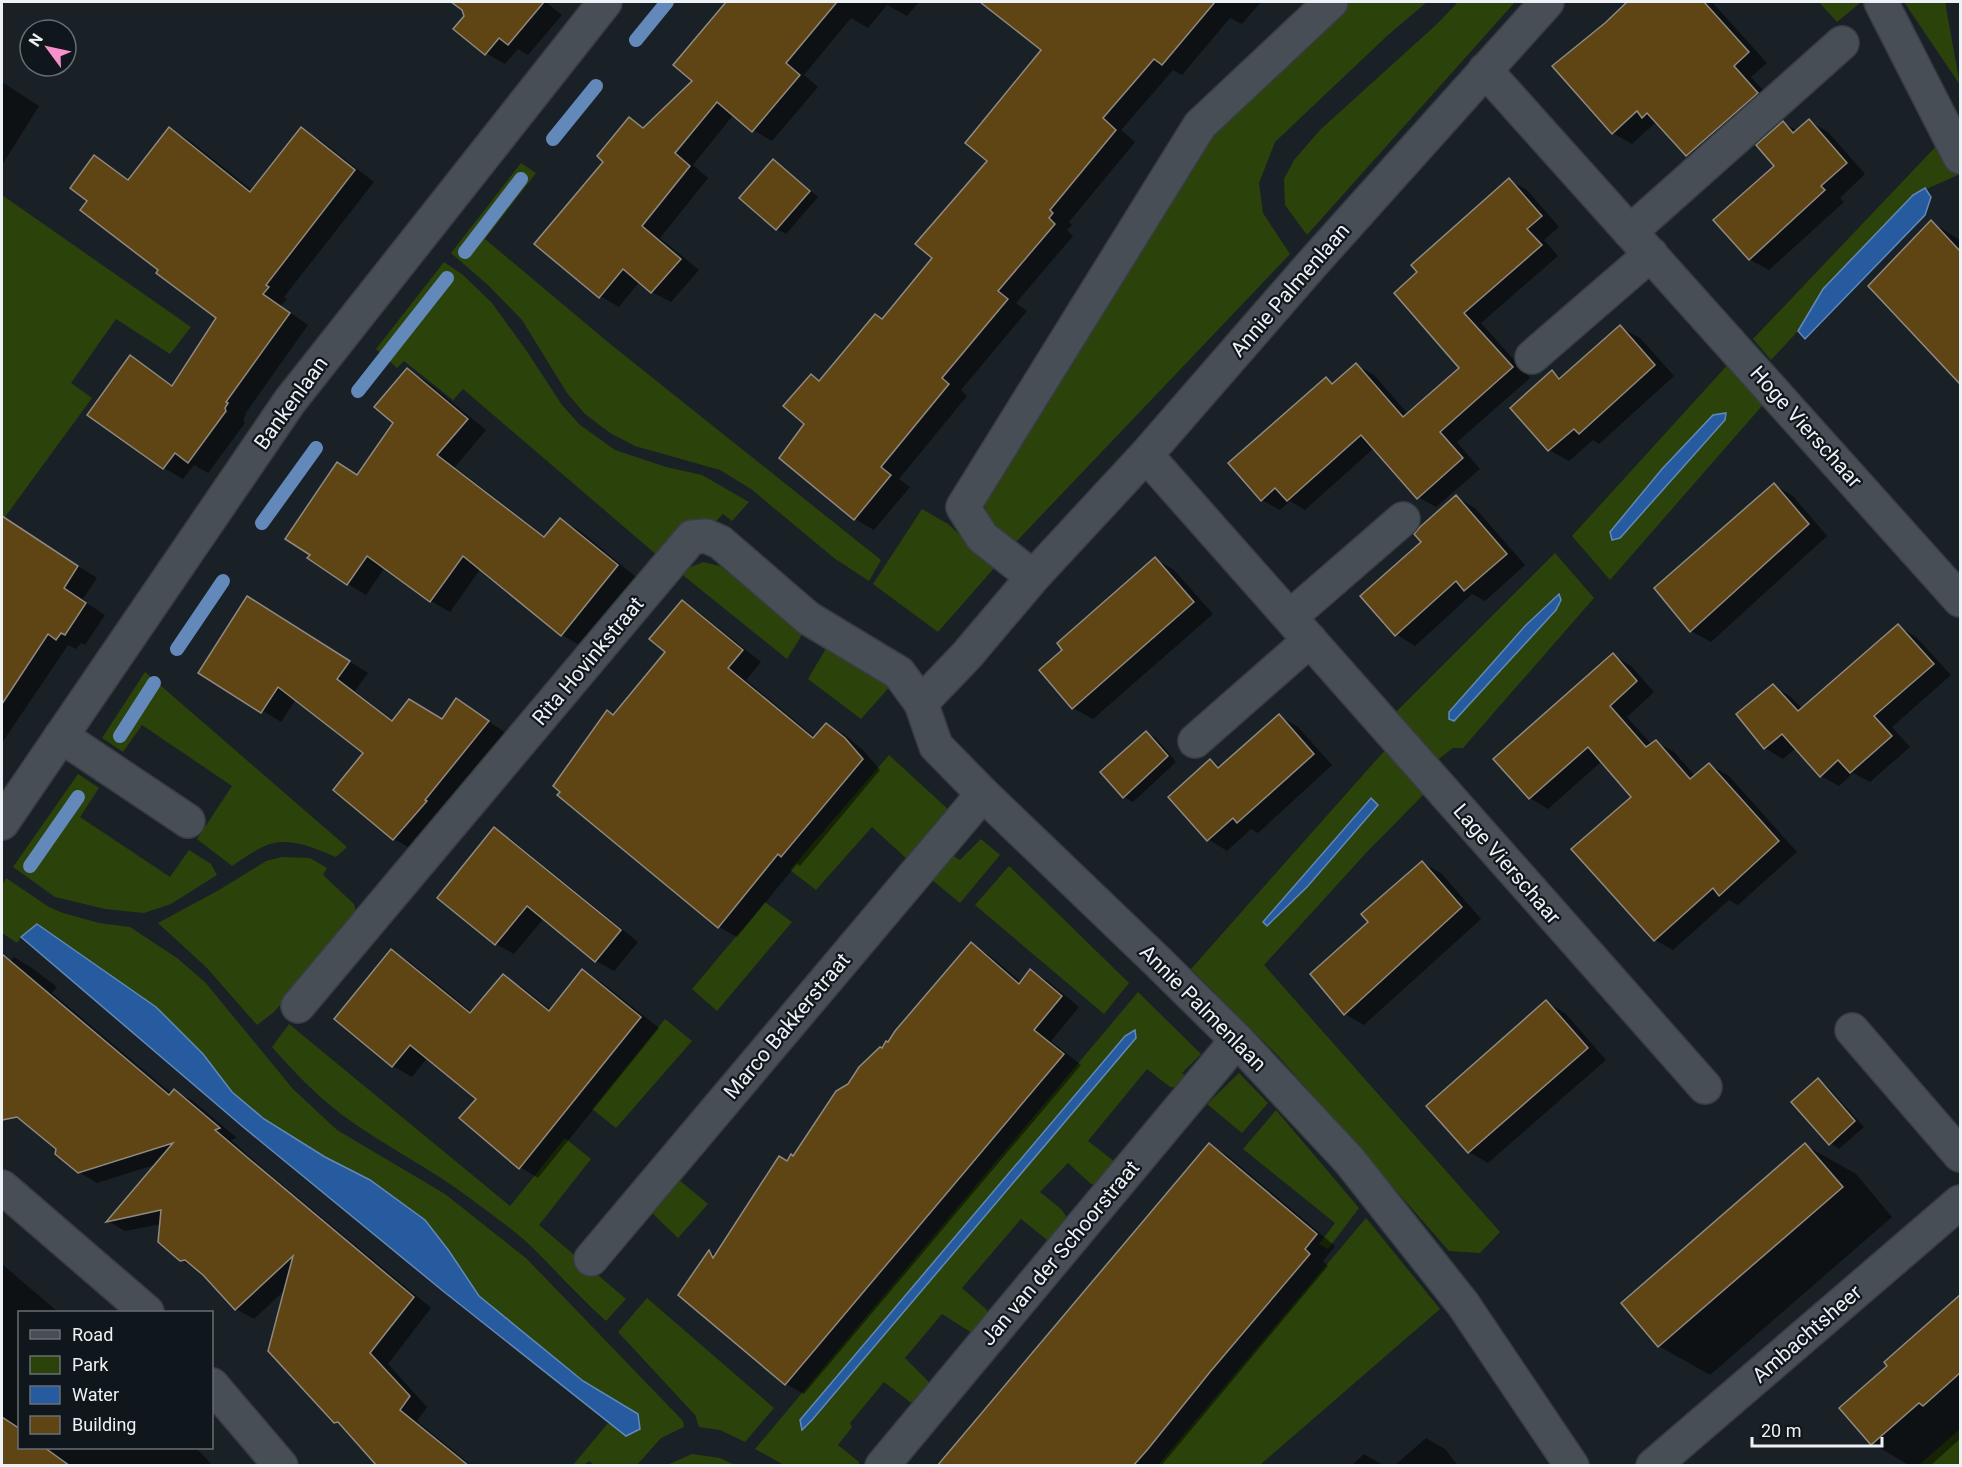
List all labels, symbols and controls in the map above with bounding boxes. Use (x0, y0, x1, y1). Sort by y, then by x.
north arrow (18, 18, 78, 78)
text: N (25, 30, 47, 50)
street label: Annie Palmenlaan (1226, 218, 1354, 362)
street label: Bankenlaan (249, 352, 333, 454)
street label: Hoge Vierschaar (1745, 361, 1867, 493)
street label: Rita Hovinkstraat (527, 592, 649, 730)
street label: Lage Vierschaar (1448, 799, 1566, 929)
street label: Annie Palmenlaan (1135, 940, 1271, 1076)
street label: Marco Bakkerstraat (719, 948, 855, 1104)
street label: Jan van der Schoorstraat (976, 1156, 1144, 1350)
street label: Ambachtsheer (1748, 1280, 1866, 1388)
legend (18, 1311, 213, 1449)
text: Road (72, 1324, 113, 1345)
text: Park (72, 1354, 109, 1375)
text: Water (72, 1384, 119, 1405)
scale bar (1752, 1410, 1882, 1448)
text: Building (72, 1414, 136, 1435)
text: 20 m (1761, 1420, 1801, 1441)

